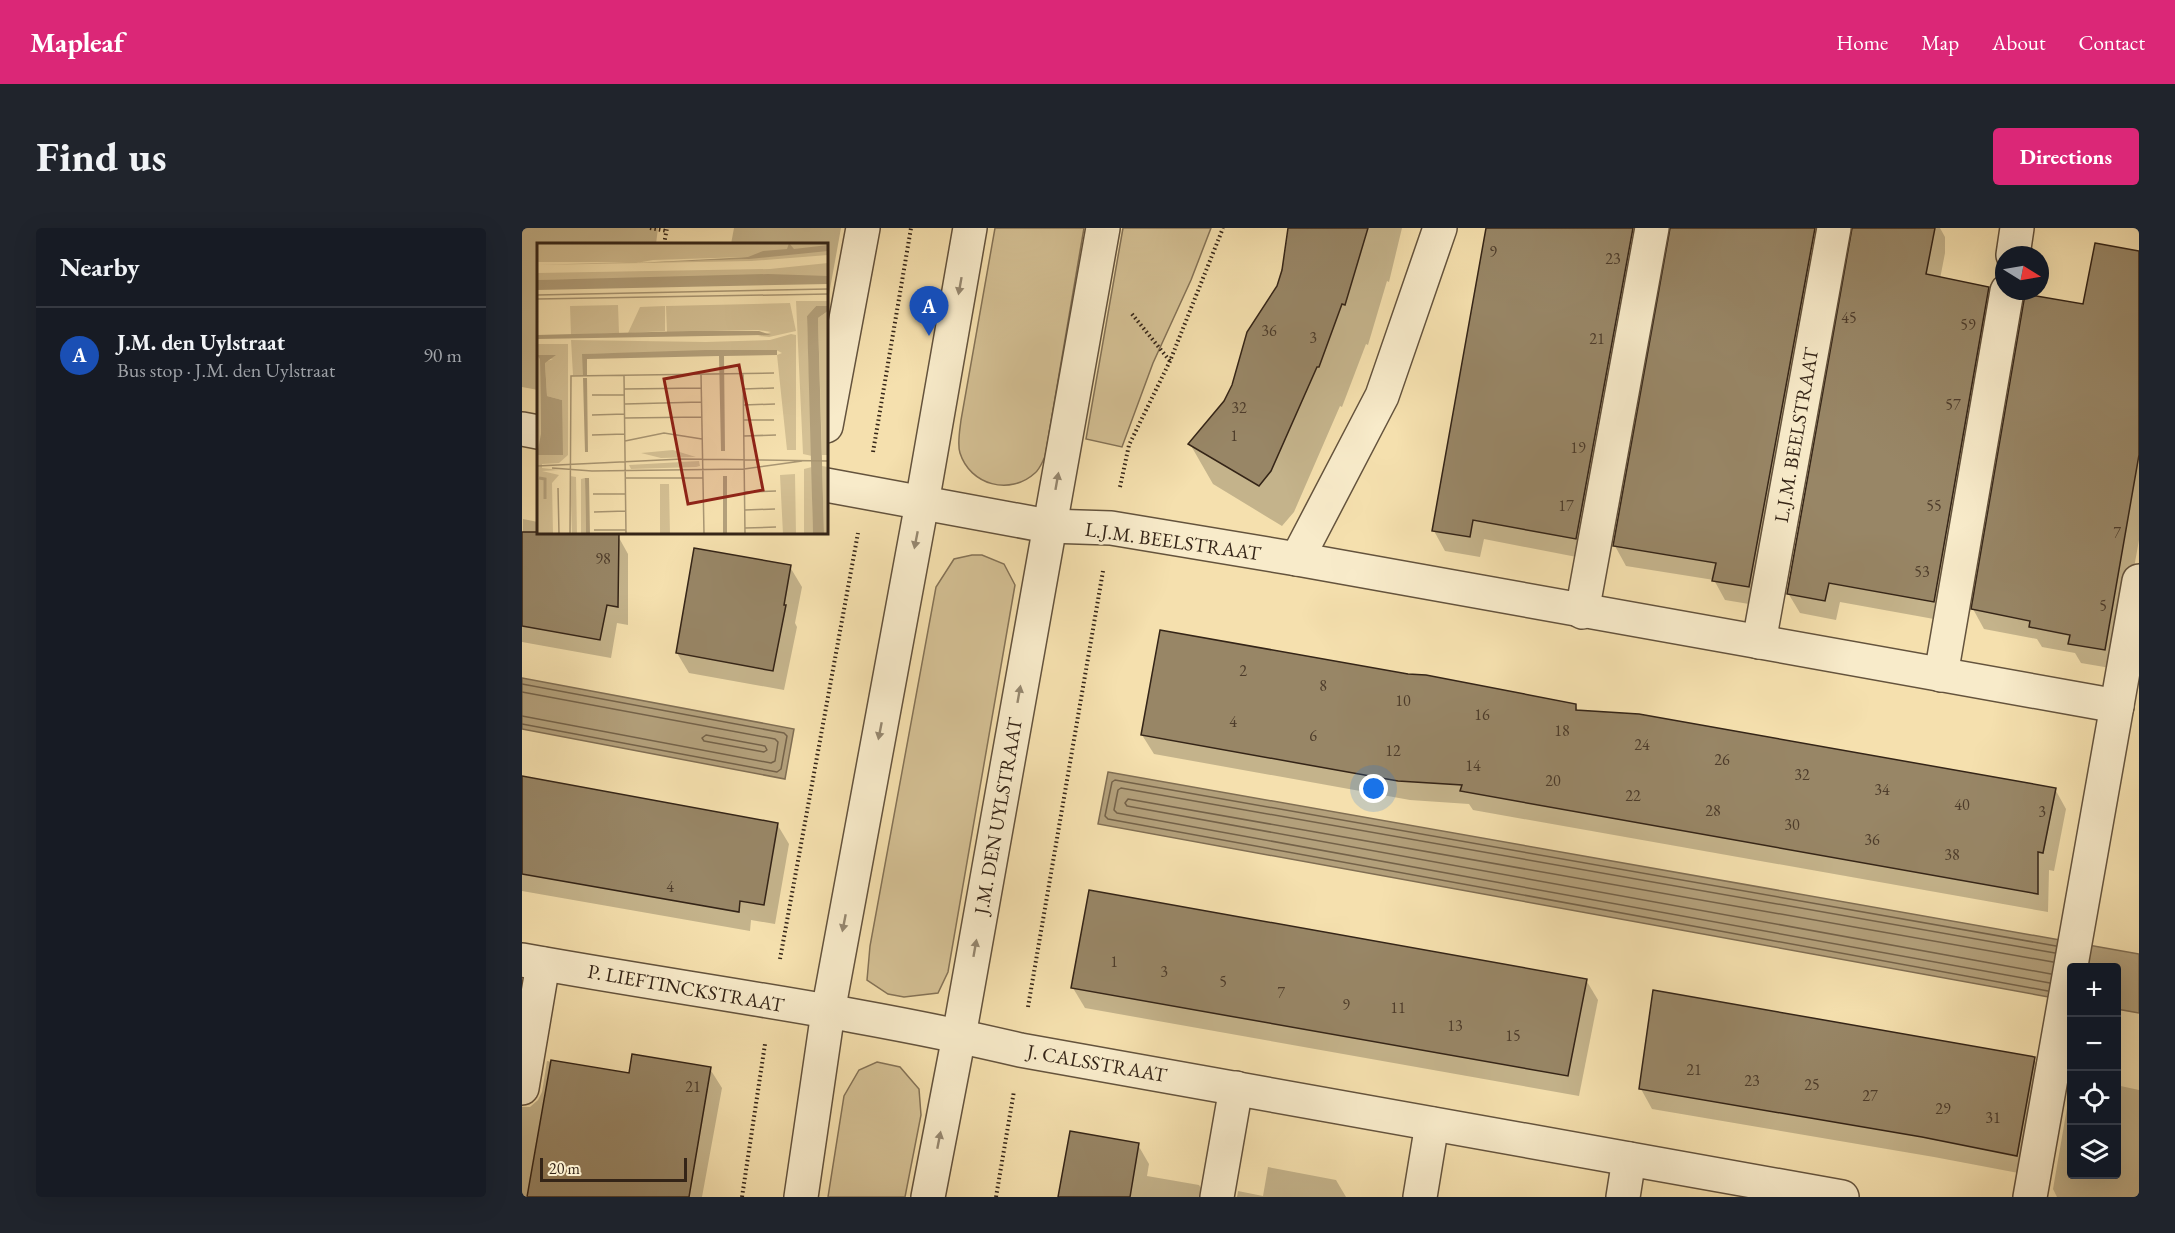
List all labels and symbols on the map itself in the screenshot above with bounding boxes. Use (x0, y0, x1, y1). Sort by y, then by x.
house number: 9 (1489, 241, 1497, 262)
inset map (537, 243, 828, 534)
north arrow (1995, 246, 2049, 300)
house number: 23 (1605, 248, 1621, 269)
one-way arrow (955, 276, 964, 295)
pin: A (910, 286, 948, 336)
house number: 45 (1841, 307, 1857, 328)
house number: 59 (1960, 314, 1976, 335)
house number: 36 (1261, 320, 1277, 341)
house number: 3 (1309, 327, 1317, 348)
house number: 21 (1589, 328, 1605, 349)
street label: L.J.M. BEELSTRAAT (1768, 345, 1824, 525)
house number: 57 (1945, 394, 1961, 415)
house number: 32 (1231, 397, 1247, 418)
house number: 1 (1230, 425, 1238, 446)
house number: 19 (1570, 437, 1586, 458)
one-way arrow (1053, 471, 1062, 490)
house number: 17 (1558, 495, 1574, 516)
house number: 55 (1926, 495, 1942, 516)
street label: L.J.M. BEELSTRAAT (1083, 516, 1263, 566)
house number: 7 (2113, 522, 2121, 543)
one-way arrow (911, 530, 920, 549)
house number: 98 (595, 548, 611, 569)
house number: 53 (1914, 561, 1930, 582)
house number: 5 (2099, 595, 2107, 616)
house number: 2 (1239, 660, 1247, 681)
house number: 8 (1319, 675, 1327, 696)
one-way arrow (1015, 684, 1024, 703)
house number: 10 (1395, 690, 1411, 711)
house number: 16 (1474, 704, 1490, 725)
house number: 4 (1229, 711, 1237, 732)
street label: J.M. DEN UYLSTRAAT (968, 715, 1028, 918)
house number: 18 (1554, 720, 1570, 741)
one-way arrow (875, 722, 884, 741)
house number: 6 (1309, 725, 1317, 746)
house number: 24 (1634, 734, 1650, 755)
house number: 12 (1385, 740, 1401, 761)
house number: 26 (1714, 749, 1730, 770)
house number: 14 (1465, 755, 1481, 776)
house number: 32 (1794, 764, 1810, 785)
house number: 20 (1545, 770, 1561, 791)
your location (1359, 774, 1388, 803)
house number: 34 (1874, 779, 1890, 800)
house number: 22 (1625, 785, 1641, 806)
house number: 40 (1954, 794, 1970, 815)
house number: 28 (1705, 800, 1721, 821)
house number: 3 (2038, 801, 2046, 822)
house number: 30 (1784, 814, 1800, 835)
house number: 36 (1864, 829, 1880, 850)
house number: 38 (1944, 844, 1960, 865)
house number: 4 (666, 876, 674, 897)
one-way arrow (839, 914, 848, 933)
one-way arrow (971, 938, 980, 957)
house number: 1 (1110, 951, 1118, 972)
street label: P. LIEFTINCKSTRAAT (586, 958, 787, 1018)
house number: 3 (1160, 961, 1168, 982)
house number: 5 (1219, 971, 1227, 992)
house number: 7 (1277, 982, 1285, 1003)
house number: 9 (1342, 994, 1350, 1015)
house number: 11 (1390, 997, 1406, 1018)
house number: 13 (1447, 1015, 1463, 1036)
house number: 15 (1505, 1025, 1521, 1046)
street label: J. CALSSTRAAT (1023, 1038, 1169, 1088)
house number: 21 (1686, 1059, 1702, 1080)
house number: 23 (1744, 1070, 1760, 1091)
house number: 25 (1804, 1074, 1820, 1095)
house number: 21 (685, 1076, 701, 1097)
house number: 27 (1862, 1085, 1878, 1106)
house number: 29 (1935, 1098, 1951, 1119)
house number: 31 (1985, 1107, 2001, 1128)
one-way arrow (935, 1130, 944, 1149)
scale bar (540, 1155, 687, 1182)

